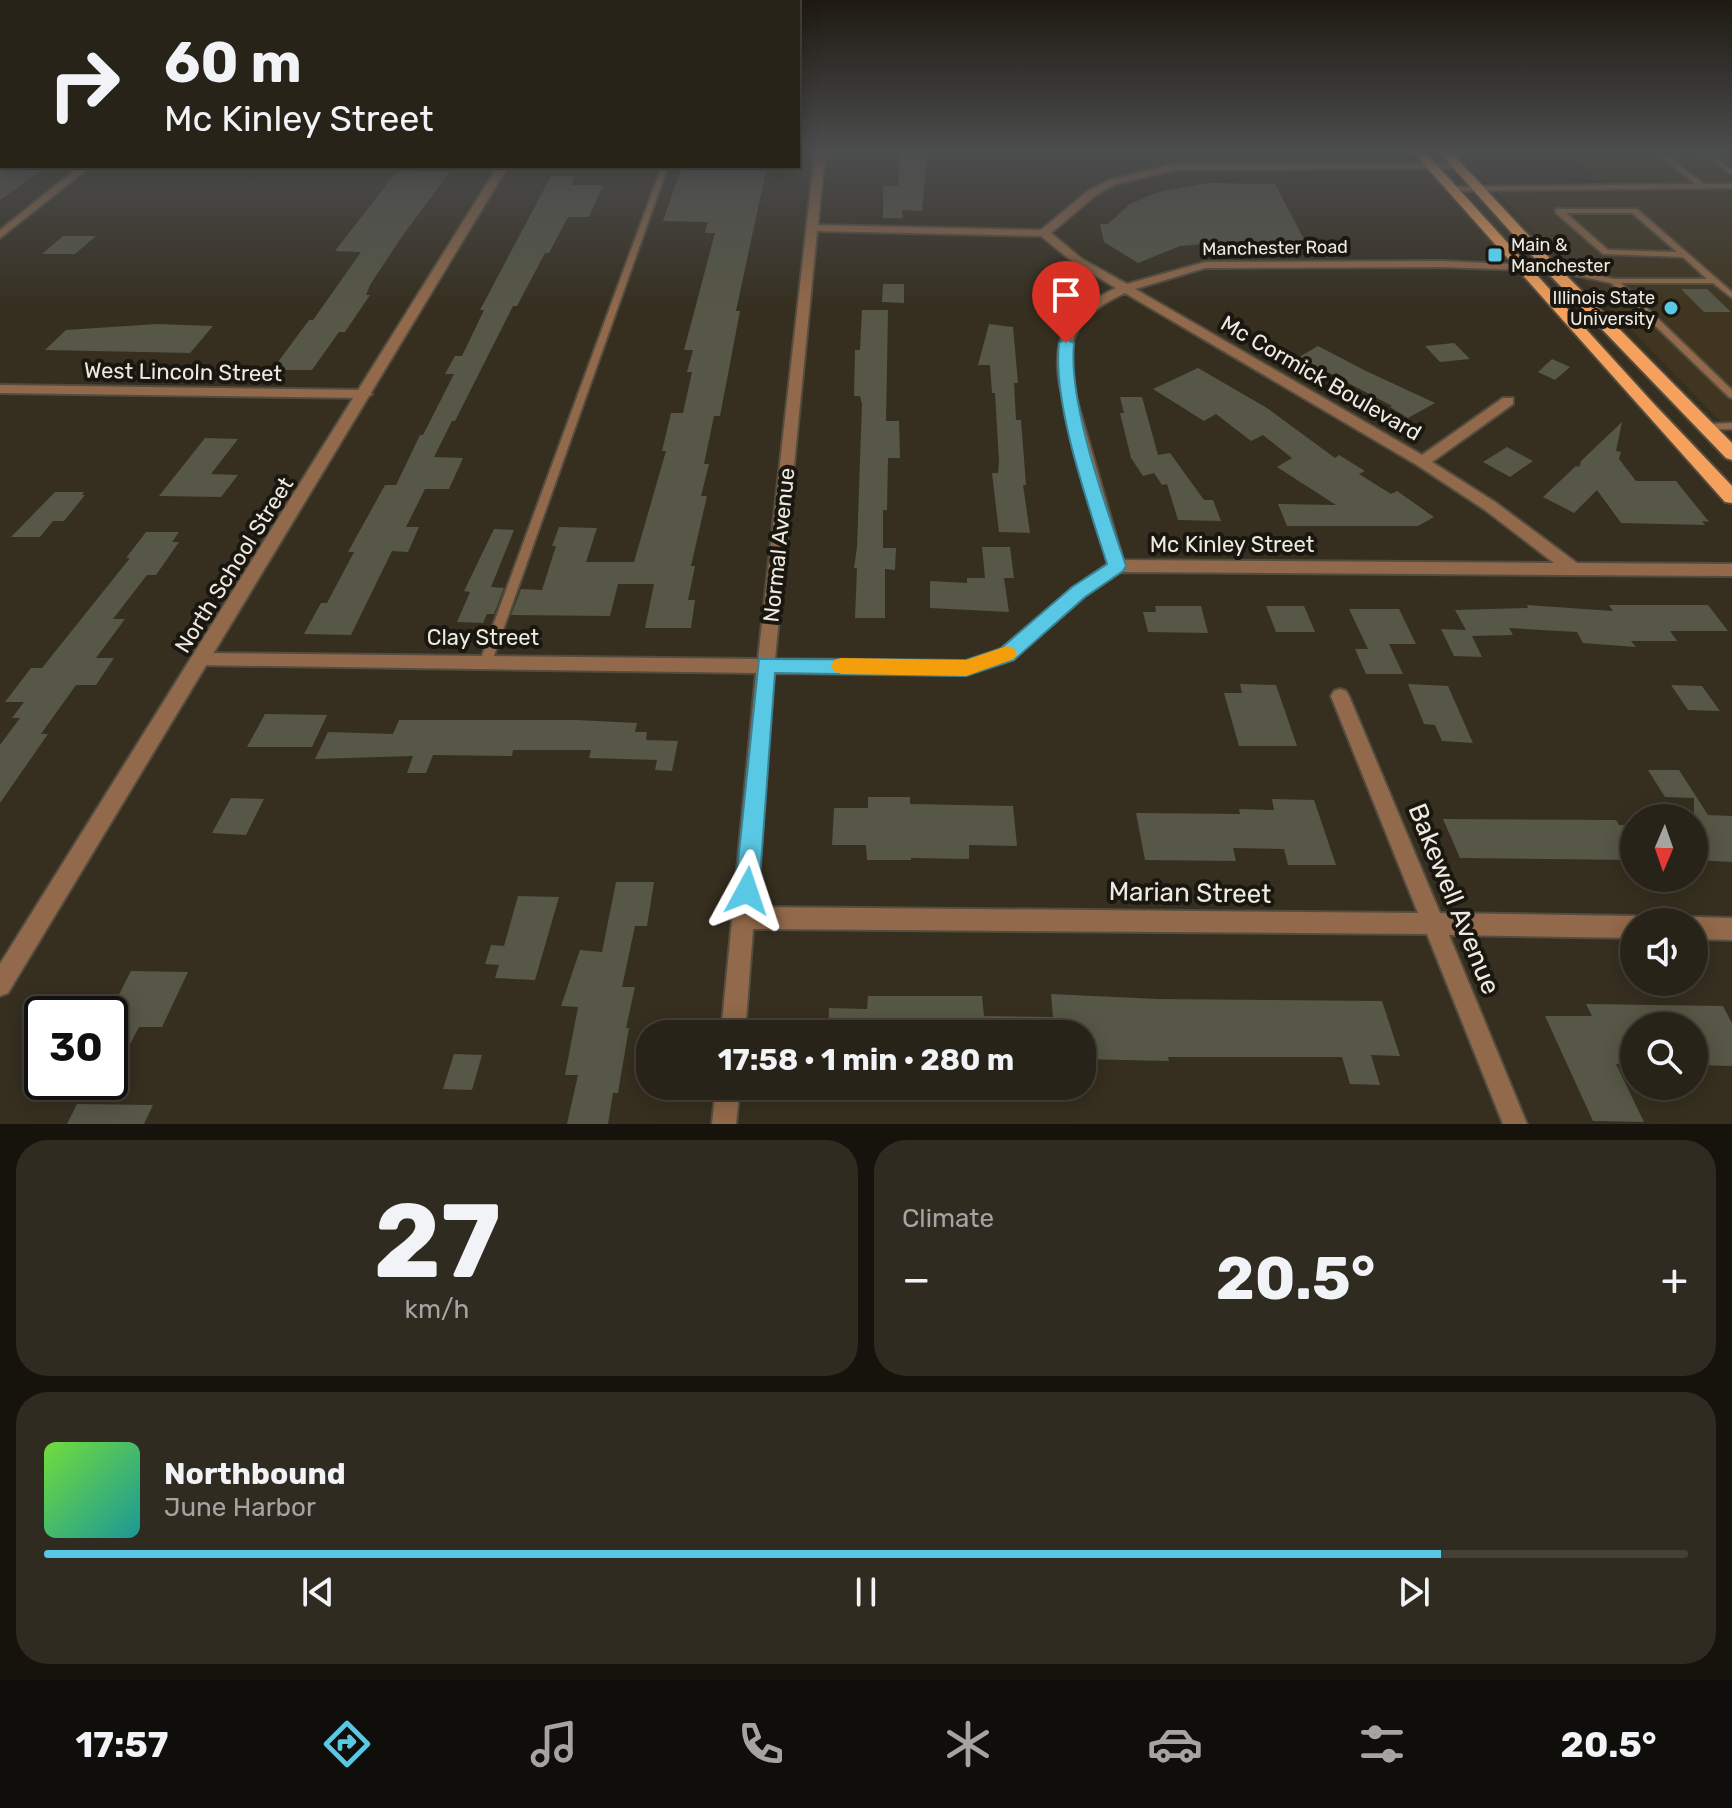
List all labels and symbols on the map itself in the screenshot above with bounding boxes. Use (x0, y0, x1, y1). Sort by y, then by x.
place label: Main & Manchester (1511, 234, 1610, 277)
street label: Manchester Road (1202, 236, 1348, 260)
marker: Main & Manchester (1486, 246, 1504, 264)
pin (1032, 261, 1100, 343)
place label: Illinois State University (1553, 287, 1655, 330)
marker: Illinois State University (1662, 299, 1680, 317)
street label: Mc Cormick Boulevard (1216, 310, 1426, 446)
street label: West Lincoln Street (84, 357, 283, 387)
street label: Normal Avenue (757, 466, 801, 624)
street label: North School Street (169, 472, 299, 658)
street label: Mc Kinley Street (1150, 531, 1315, 558)
street label: Clay Street (427, 624, 540, 651)
street label: Bakewell Avenue (1402, 799, 1506, 999)
north arrow (1620, 804, 1708, 892)
position arrow (705, 849, 789, 933)
street label: Marian Street (1108, 876, 1272, 910)
speed limit sign: 30 (24, 996, 128, 1100)

